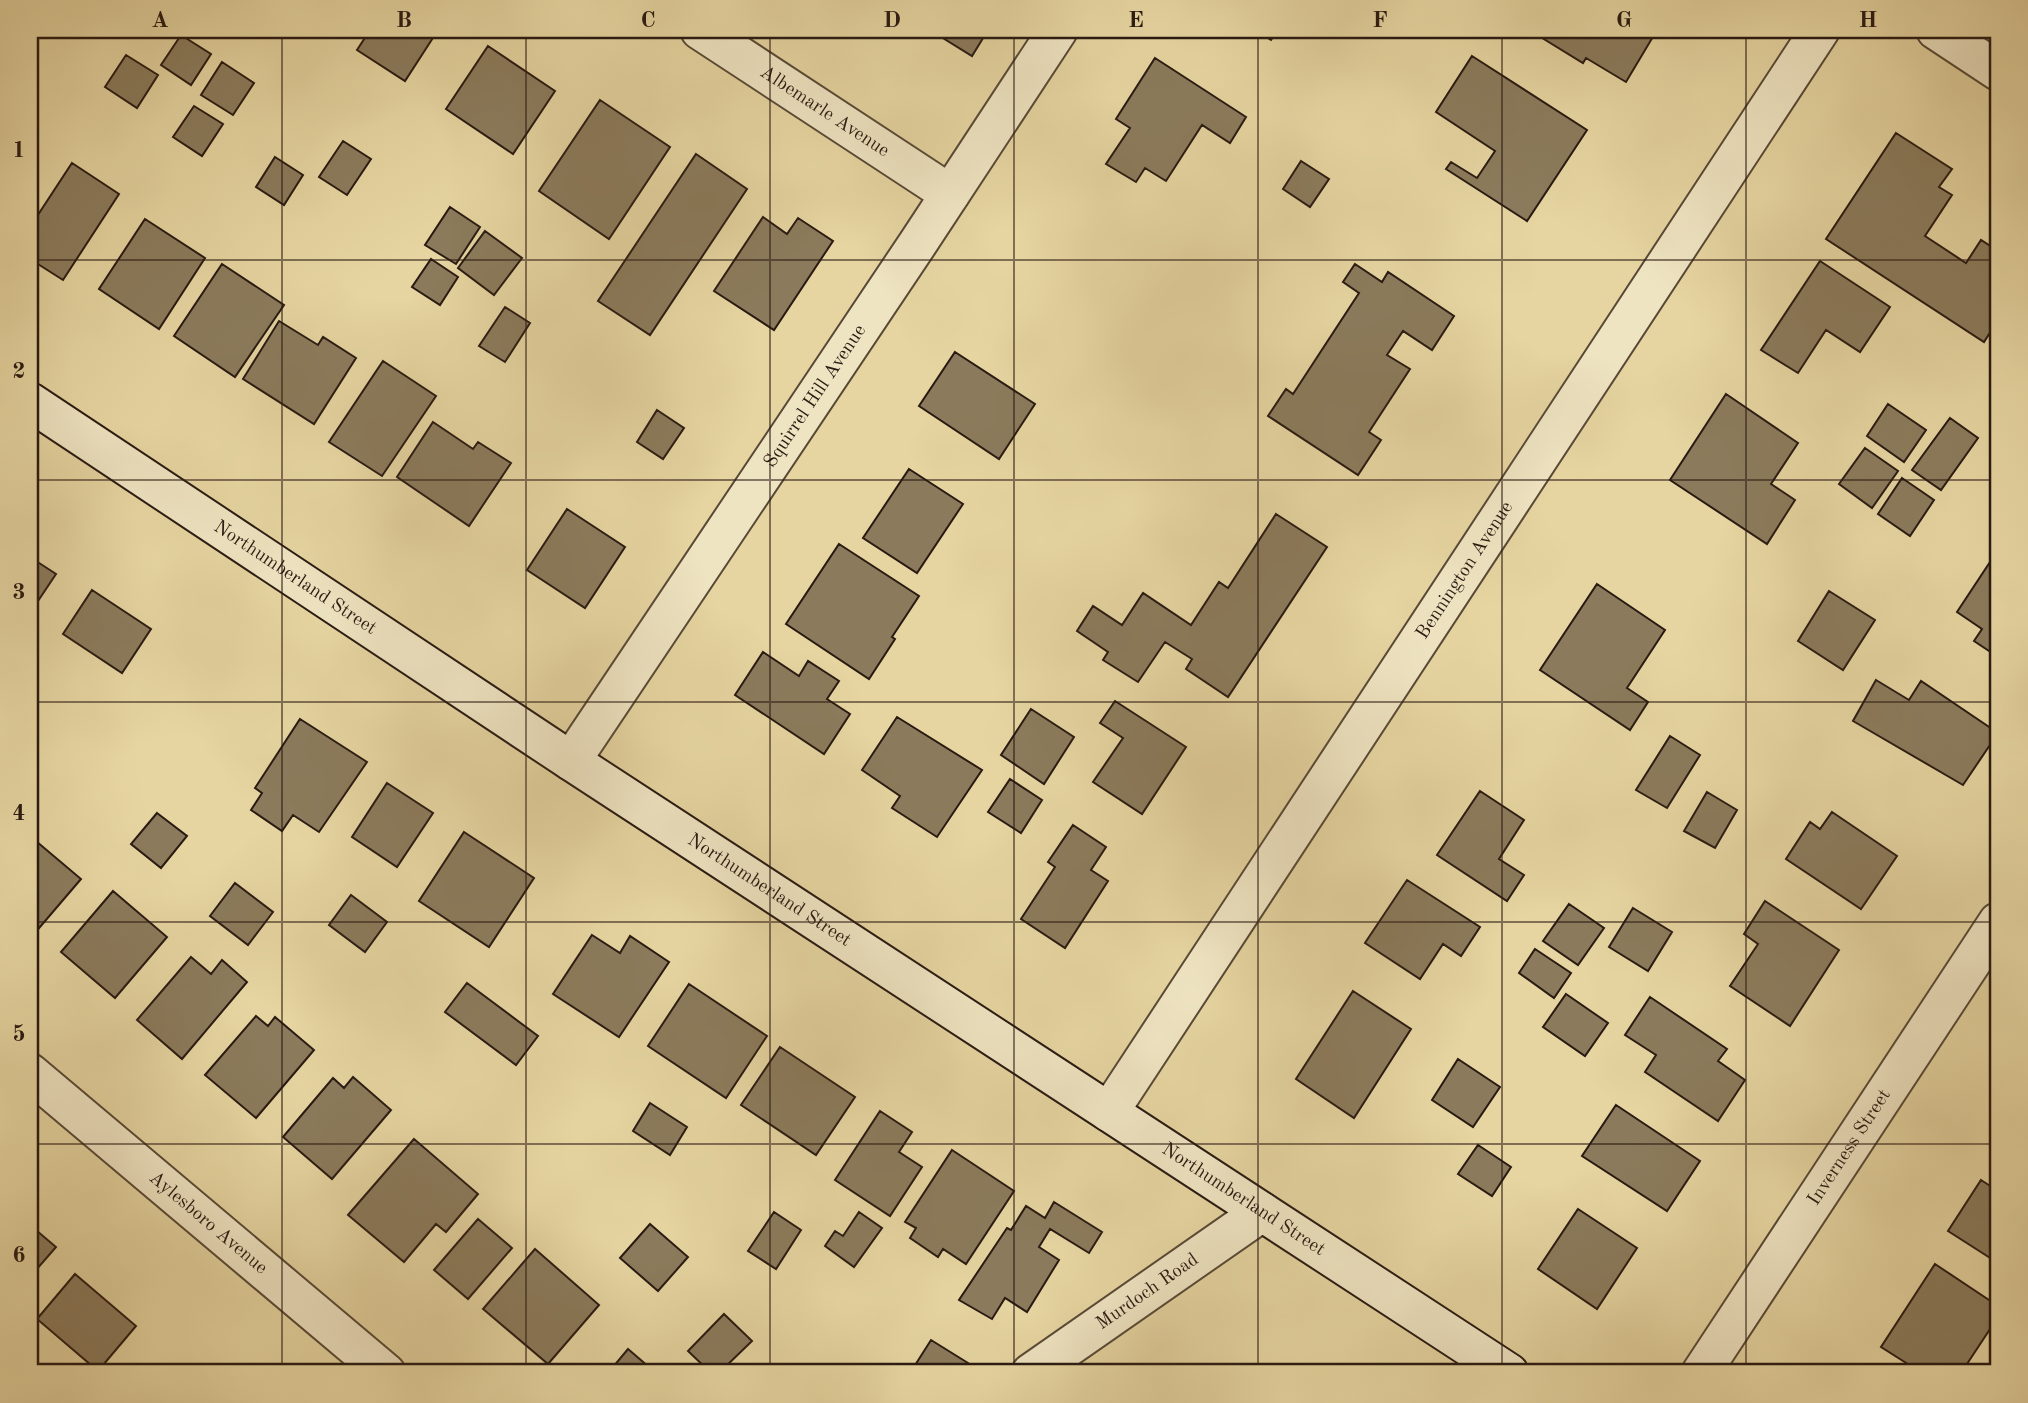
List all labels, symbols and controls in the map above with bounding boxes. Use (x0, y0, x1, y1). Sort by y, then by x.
text: A (151, 9, 169, 32)
text: B (396, 9, 412, 32)
text: C (640, 9, 656, 32)
text: D (883, 9, 901, 32)
text: E (1128, 9, 1144, 32)
text: F (1372, 9, 1388, 32)
text: G (1616, 9, 1632, 32)
text: H (1859, 9, 1877, 32)
street label: Albemarle Avenue (757, 63, 893, 161)
text: 1 (12, 139, 26, 162)
street label: Squirrel Hill Avenue (761, 321, 870, 471)
text: 2 (12, 360, 26, 383)
street label: Bennington Avenue (1413, 498, 1517, 643)
street label: Northumberland Street (210, 517, 380, 639)
text: 3 (12, 581, 26, 604)
text: 4 (12, 802, 26, 825)
street label: Northumberland Street (684, 830, 854, 950)
text: 5 (12, 1023, 26, 1046)
street label: Inverness Street (1805, 1086, 1894, 1209)
street label: Northumberland Street (1158, 1140, 1328, 1260)
street label: Aylesboro Avenue (145, 1168, 271, 1278)
text: 6 (12, 1244, 26, 1267)
street label: Murdoch Road (1093, 1250, 1202, 1334)

